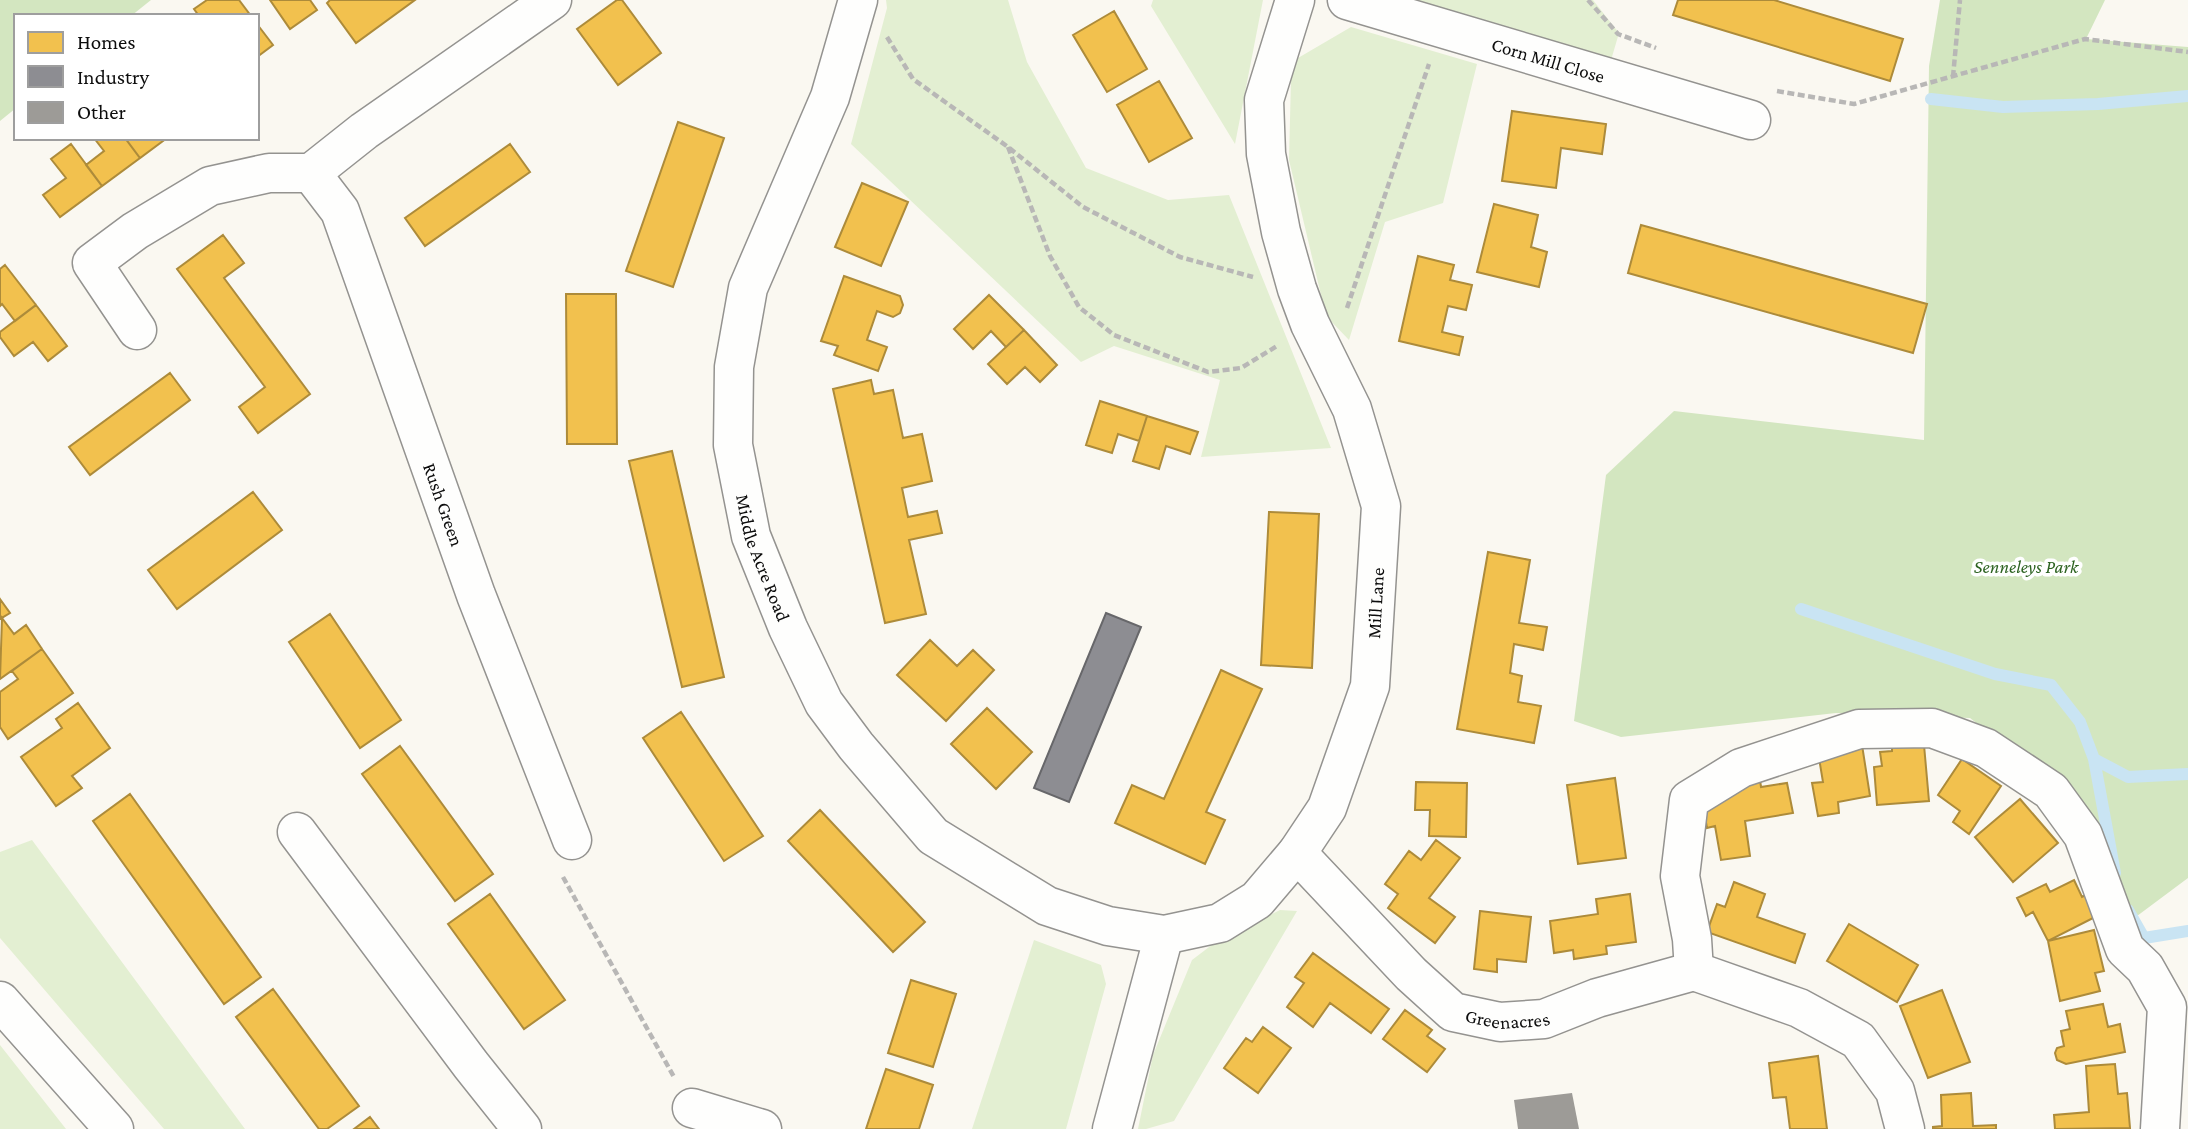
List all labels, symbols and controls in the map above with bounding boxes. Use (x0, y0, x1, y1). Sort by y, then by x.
legend (14, 14, 259, 140)
text: Homes (77, 30, 136, 54)
street label: Corn Mill Close (1489, 34, 1607, 87)
text: Industry (77, 65, 150, 89)
text: Other (77, 100, 127, 124)
street label: Rush Green (419, 460, 468, 549)
street label: Middle Acre Road (732, 492, 794, 624)
park label: Senneleys Park (1974, 556, 2079, 577)
street label: Mill Lane (1363, 567, 1388, 639)
street label: Greenacres (1463, 1005, 1553, 1033)

